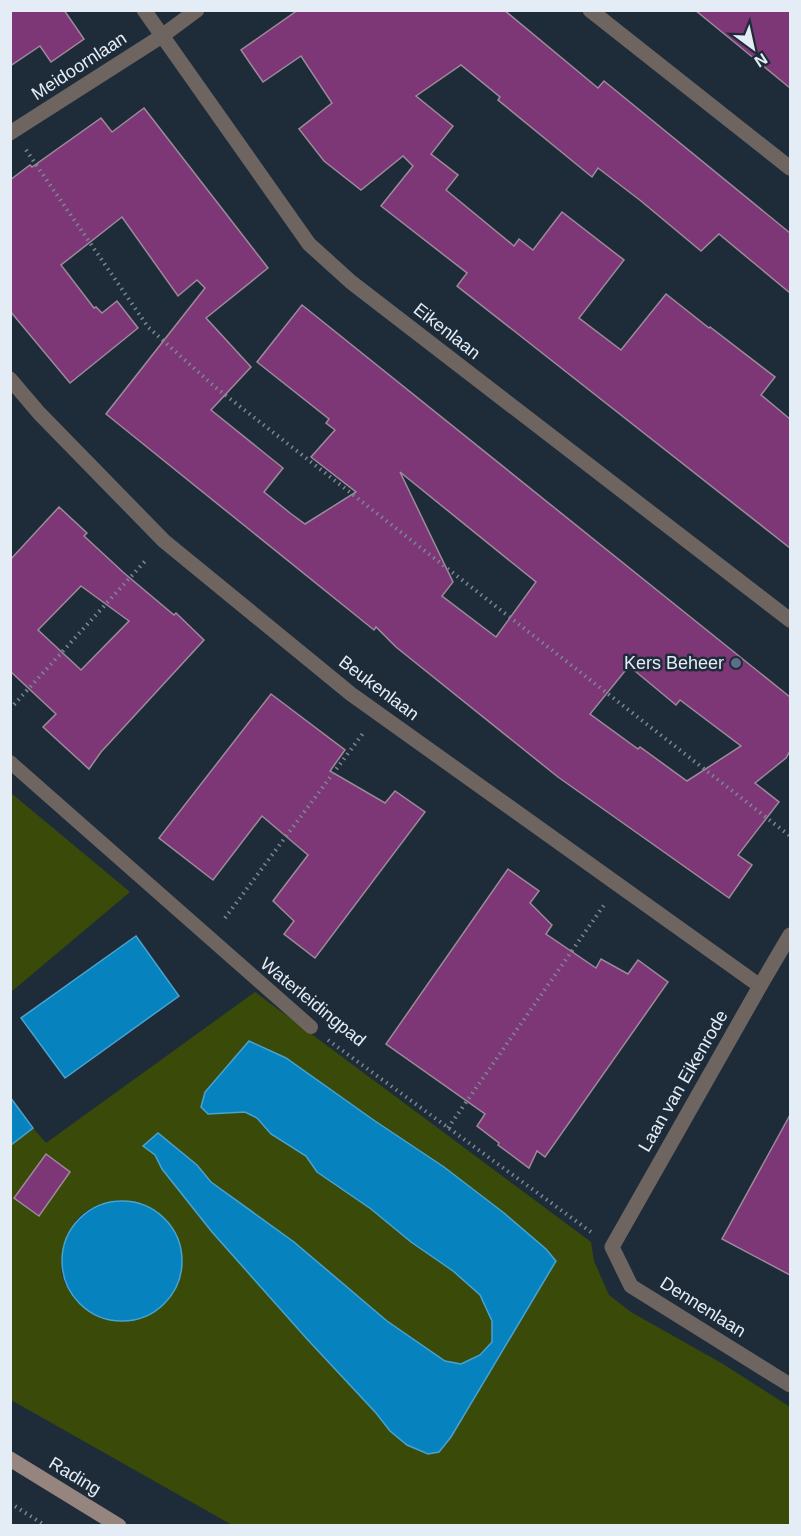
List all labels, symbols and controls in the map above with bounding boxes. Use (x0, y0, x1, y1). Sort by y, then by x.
north arrow (723, 18, 783, 78)
street label: Meidoornlaan (28, 28, 130, 104)
text: N (751, 50, 770, 70)
street label: Eikenlaan (410, 299, 484, 363)
street label: Beukenlaan (335, 651, 423, 725)
place label: Kers Beheer (624, 653, 724, 673)
marker: Kers Beheer (729, 656, 743, 670)
street label: Waterleidingpad (256, 954, 370, 1050)
street label: Laan van Eikenrode (634, 1007, 732, 1155)
street label: Dennenlaan (657, 1273, 749, 1341)
street label: Rading (45, 1453, 105, 1499)

